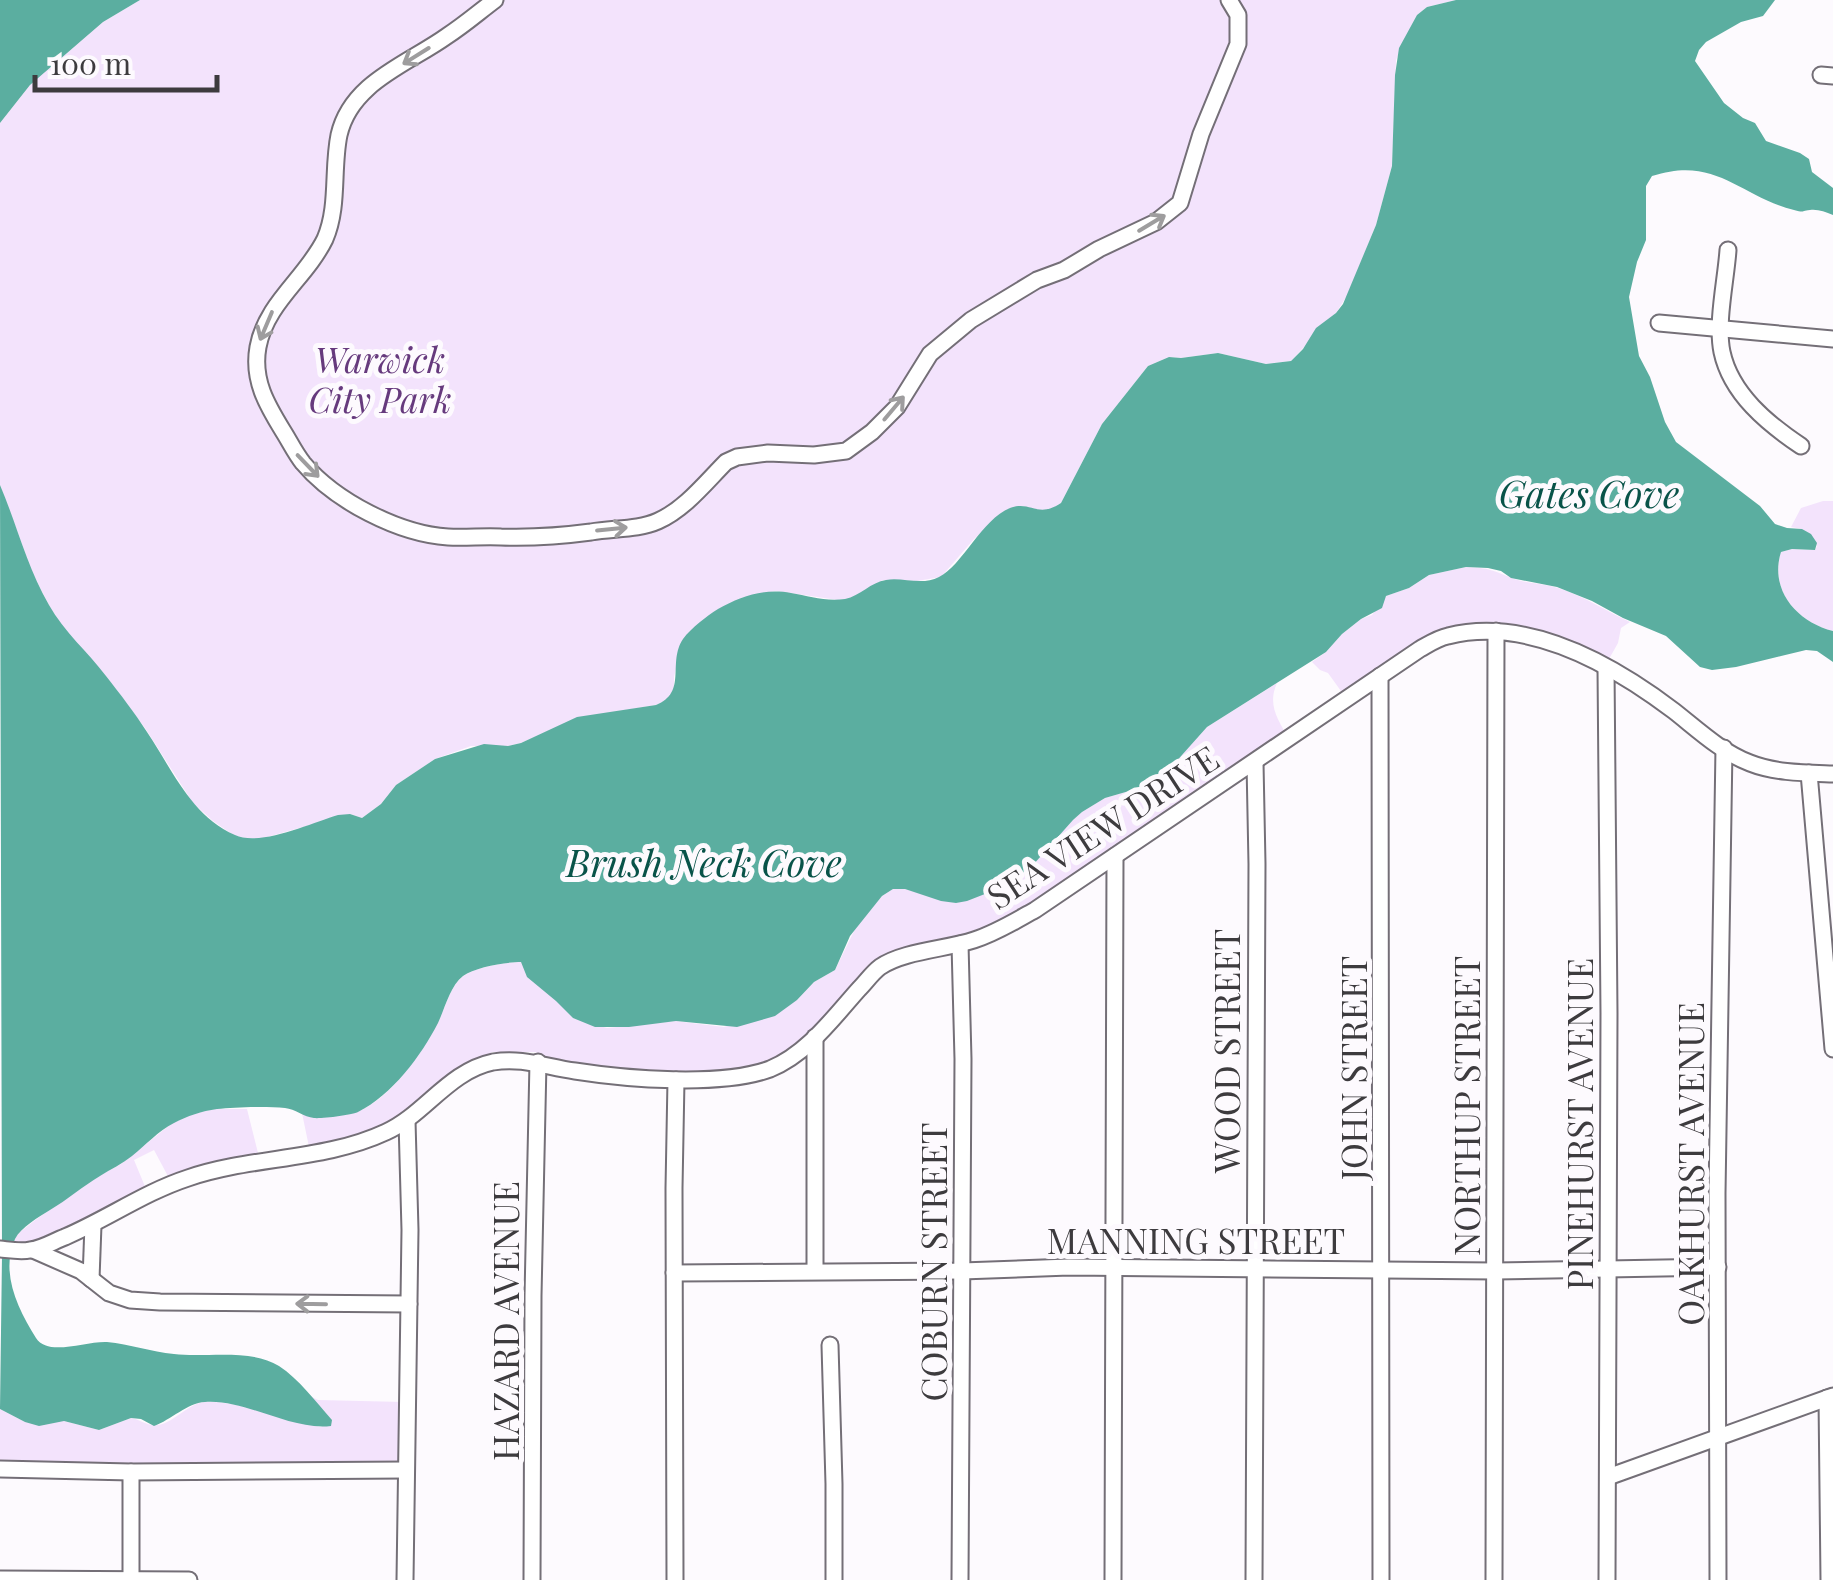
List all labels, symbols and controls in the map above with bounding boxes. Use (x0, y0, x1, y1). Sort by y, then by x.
scale bar (35, 30, 218, 92)
text: 100 m (50, 43, 132, 83)
one-way arrow (402, 46, 431, 66)
one-way arrow (1137, 213, 1166, 233)
one-way arrow (256, 310, 274, 341)
park label: Warwick City Park (309, 335, 451, 422)
one-way arrow (882, 395, 904, 421)
one-way arrow (296, 454, 320, 478)
water label: Gates Cove (1499, 467, 1679, 518)
one-way arrow (595, 520, 627, 539)
street label: SEA VIEW DRIVE (977, 734, 1227, 918)
water label: Brush Neck Cove (564, 836, 842, 887)
street label: WOOD STREET (1202, 929, 1249, 1174)
street label: JOHN STREET (1329, 956, 1376, 1181)
street label: NORTHUP STREET (1442, 956, 1489, 1256)
street label: PINEHURST AVENUE (1555, 958, 1602, 1290)
street label: OAKHURST AVENUE (1666, 1002, 1713, 1326)
street label: COBURN STREET (909, 1123, 956, 1402)
street label: HAZARD AVENUE (481, 1181, 528, 1461)
street label: MANNING STREET (1047, 1216, 1345, 1263)
one-way arrow (296, 1294, 328, 1313)

